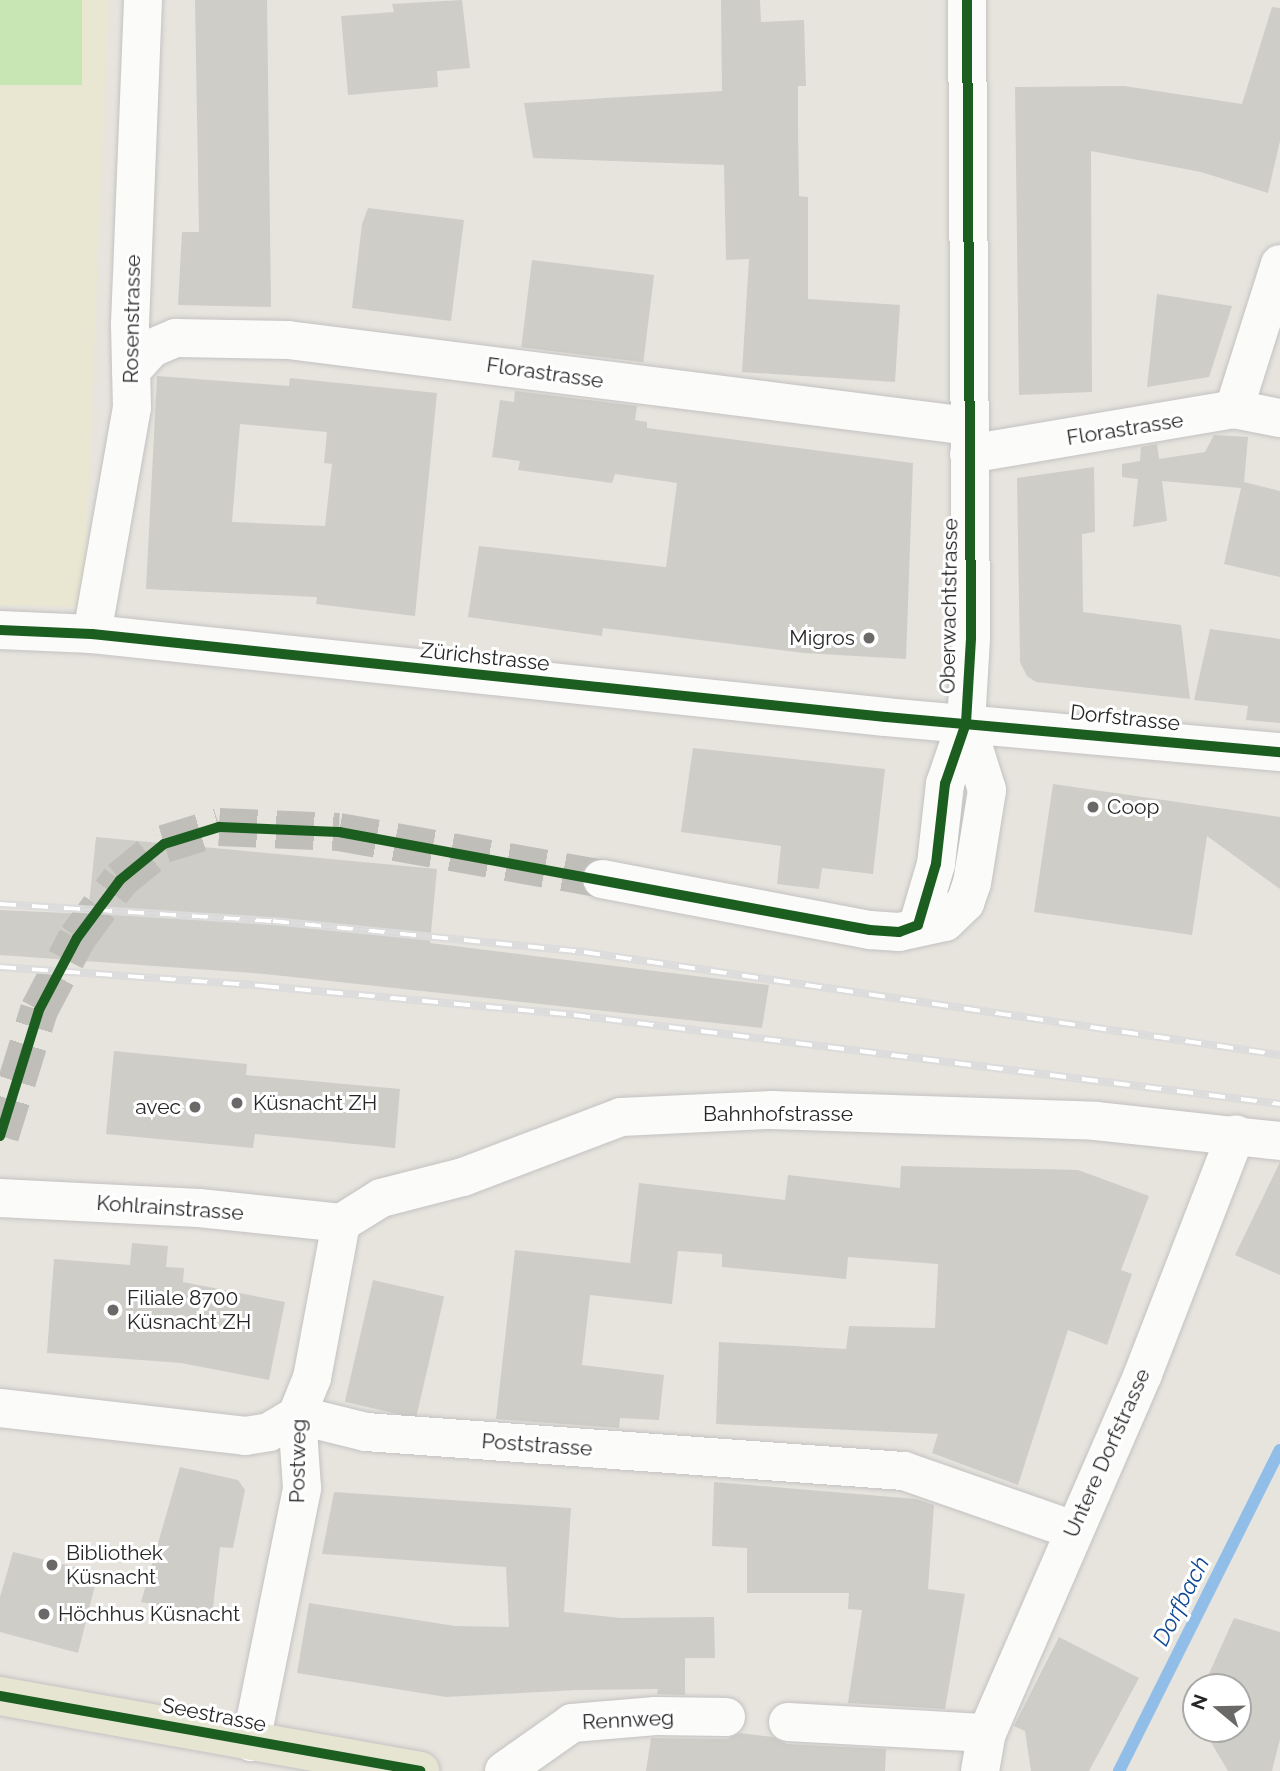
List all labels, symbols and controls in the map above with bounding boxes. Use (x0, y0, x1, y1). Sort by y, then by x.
street label: Rosenstrasse (118, 254, 146, 384)
street label: Florastrasse (485, 352, 605, 394)
street label: Florastrasse (1065, 407, 1185, 451)
street label: Oberwachtstrasse (935, 518, 963, 694)
place label: Migros (789, 625, 855, 651)
marker: Migros (861, 630, 877, 646)
street label: Zürichstrasse (419, 638, 551, 676)
street label: Dorfstrasse (1069, 700, 1181, 736)
place label: Coop (1107, 794, 1159, 820)
marker: Coop (1085, 799, 1101, 815)
place label: Küsnacht ZH (253, 1090, 377, 1116)
marker: Küsnacht ZH (227, 1093, 247, 1113)
place label: avec (135, 1094, 181, 1120)
marker: avec (187, 1099, 203, 1115)
street label: Bahnhofstrasse (703, 1101, 853, 1127)
street label: Kohlrainstrasse (96, 1190, 244, 1226)
place label: Filiale 8700 Küsnacht ZH (127, 1285, 251, 1335)
marker: Filiale 8700 Küsnacht ZH (105, 1302, 121, 1318)
street label: Untere Dorfstrasse (1058, 1365, 1156, 1541)
street label: Postweg (285, 1419, 311, 1503)
street label: Poststrasse (481, 1429, 593, 1461)
place label: Bibliothek Küsnacht (66, 1540, 163, 1590)
water label: Dorfbach (1147, 1552, 1215, 1650)
marker: Bibliothek Küsnacht (44, 1557, 60, 1573)
place label: Höchhus Küsnacht (58, 1601, 240, 1627)
marker: Höchhus Küsnacht (36, 1606, 52, 1622)
north arrow (1182, 1673, 1252, 1743)
text: N (1186, 1691, 1212, 1712)
street label: Seestrasse (160, 1693, 268, 1737)
street label: Rennweg (581, 1705, 675, 1735)

